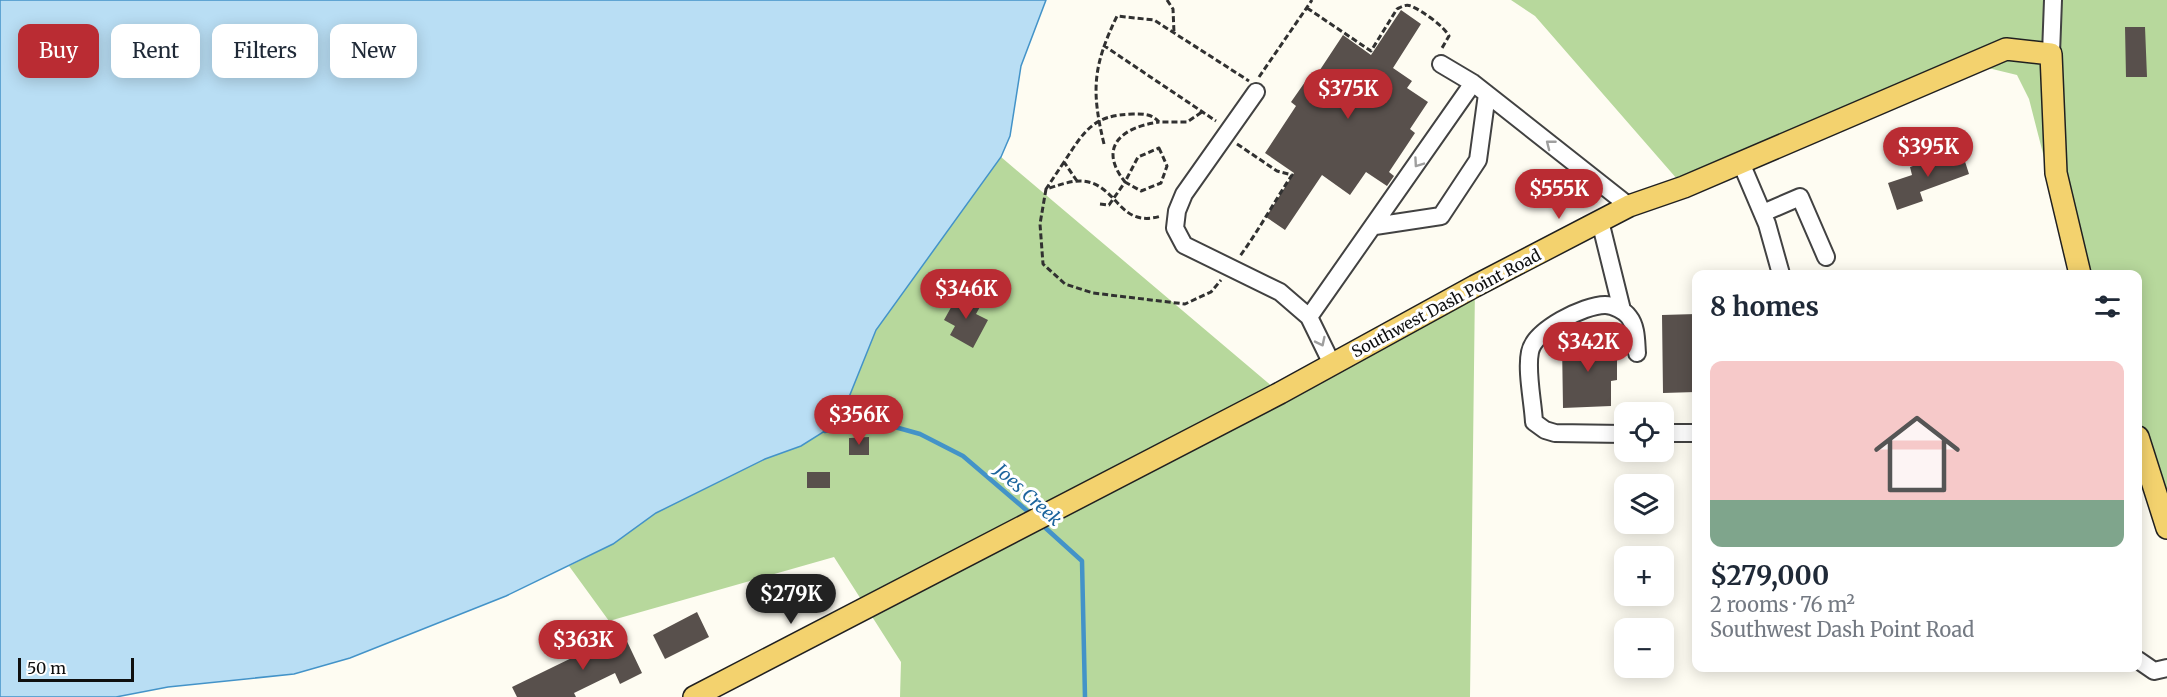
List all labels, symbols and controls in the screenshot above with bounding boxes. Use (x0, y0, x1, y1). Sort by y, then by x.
chip: Buy (18, 24, 99, 78)
chip: Rent (111, 24, 200, 78)
chip: Filters (212, 24, 318, 78)
chip: New (330, 24, 417, 78)
pin: $375K (1306, 69, 1390, 120)
text: $375K (1318, 76, 1378, 101)
pin: $395K (1886, 127, 1970, 178)
text: $395K (1897, 134, 1959, 159)
one-way arrow (1546, 140, 1557, 151)
one-way arrow (1414, 157, 1425, 168)
pin: $555K (1517, 169, 1601, 220)
text: $555K (1529, 176, 1589, 201)
street label: Southwest Dash Point Road (1348, 244, 1544, 361)
pin: $346K (924, 269, 1008, 320)
text: $346K (934, 276, 998, 301)
text: 8 homes (1710, 290, 1819, 323)
icon: filters (2091, 290, 2124, 323)
pin: $342K (1546, 322, 1630, 373)
text: $342K (1557, 329, 1619, 354)
one-way arrow (1314, 336, 1326, 347)
pin: $356K (817, 395, 901, 446)
icon: home (1863, 400, 1971, 508)
text: $356K (828, 402, 890, 427)
map controls (1614, 402, 1674, 678)
button: locate (1614, 402, 1674, 462)
water label: Joes Creek (989, 457, 1067, 531)
button: layers (1614, 474, 1674, 534)
button: + (1614, 546, 1674, 606)
text: $279,000 (1710, 559, 1829, 592)
pin: $279K (749, 574, 833, 625)
text: $279K (760, 581, 822, 606)
text: 2 rooms · 76 m² (1710, 592, 1855, 617)
text: Southwest Dash Point Road (1710, 617, 1974, 642)
button: − (1614, 618, 1674, 678)
pin: $363K (541, 620, 625, 671)
text: $363K (553, 627, 613, 652)
scale bar (18, 655, 134, 682)
text: 50 m (27, 658, 66, 678)

